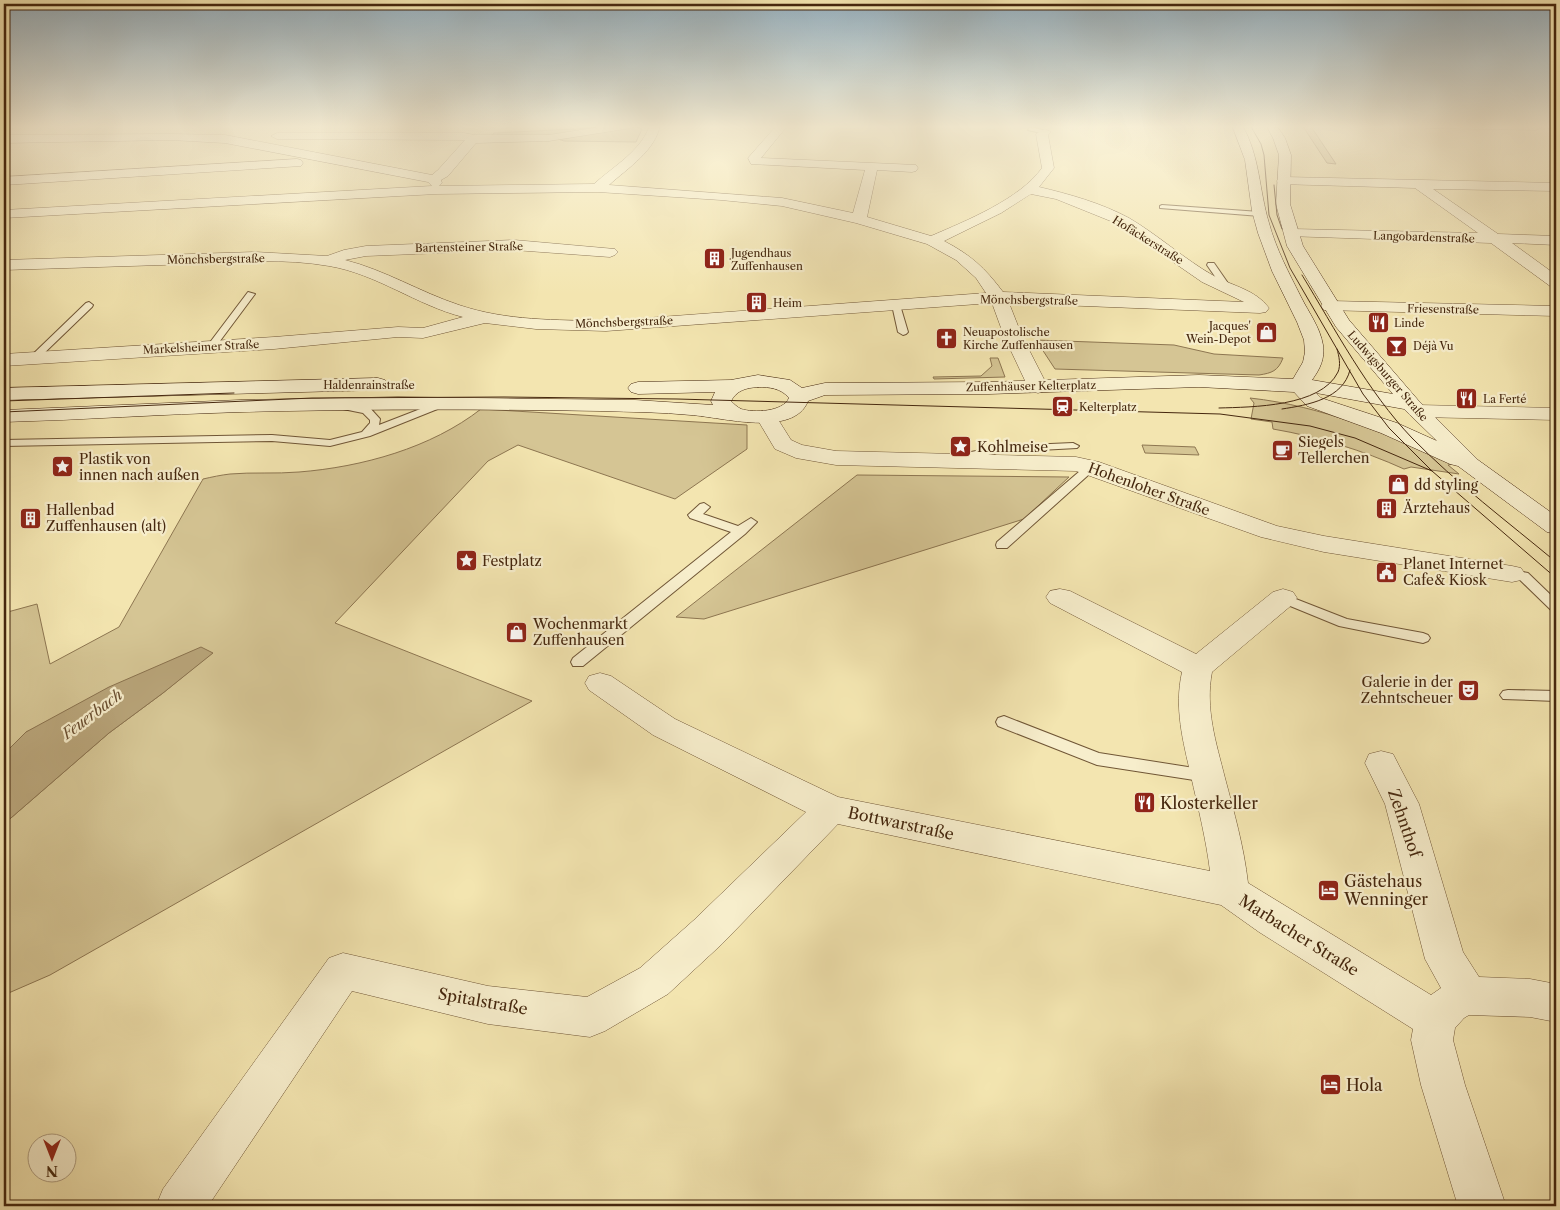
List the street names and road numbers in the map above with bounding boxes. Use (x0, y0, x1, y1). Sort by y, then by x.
street label: Hofäckerstraße (1110, 213, 1186, 267)
street label: Langobardenstraße (1373, 228, 1475, 246)
street label: Bartensteiner Straße (415, 239, 523, 255)
street label: Mönchsbergstraße (167, 251, 265, 267)
street label: Mönchsbergstraße (980, 292, 1078, 308)
street label: Friesenstraße (1407, 301, 1479, 317)
street label: Mönchsbergstraße (575, 313, 673, 331)
street label: Ludwigsburger Straße (1345, 328, 1431, 424)
street label: Markelsheimer Straße (143, 337, 259, 357)
street label: Haldenrainstraße (323, 378, 415, 392)
street label: Zuffenhäuser Kelterplatz (966, 378, 1097, 394)
street label: Hohenloher Straße (1086, 459, 1213, 519)
street label: Zehnthof (1384, 786, 1427, 862)
street label: Bottwarstraße (846, 802, 956, 844)
street label: Marbacher Straße (1235, 890, 1363, 980)
street label: Spitalstraße (437, 983, 529, 1019)

